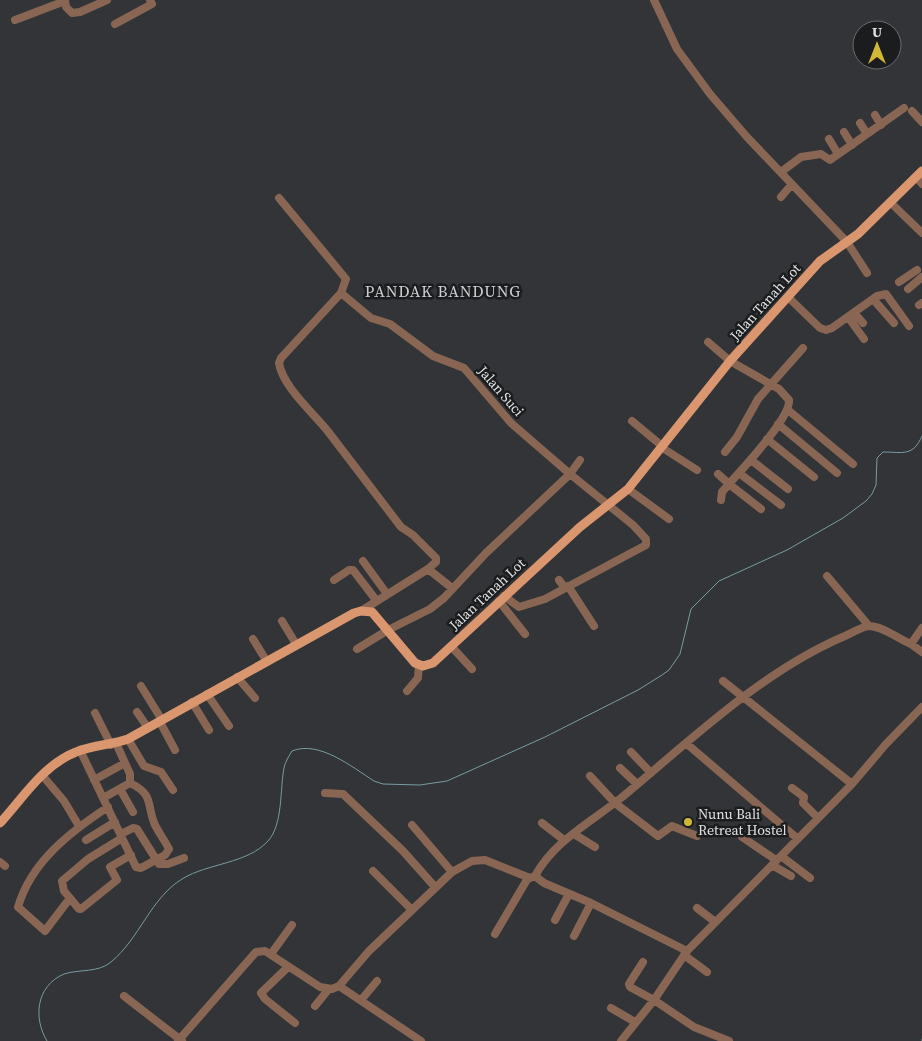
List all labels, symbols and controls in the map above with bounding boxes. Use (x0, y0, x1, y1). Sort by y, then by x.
north arrow (852, 20, 902, 70)
text: U (872, 22, 882, 42)
street label: Jalan Tanah Lot (724, 259, 805, 346)
district label: PANDAK BANDUNG (365, 280, 521, 302)
street label: Jalan Suci (473, 361, 529, 421)
street label: Jalan Tanah Lot (444, 553, 530, 635)
place label: Nunu Bali Retreat Hostel (698, 804, 787, 840)
marker: Nunu Bali Retreat Hostel (682, 816, 694, 828)

